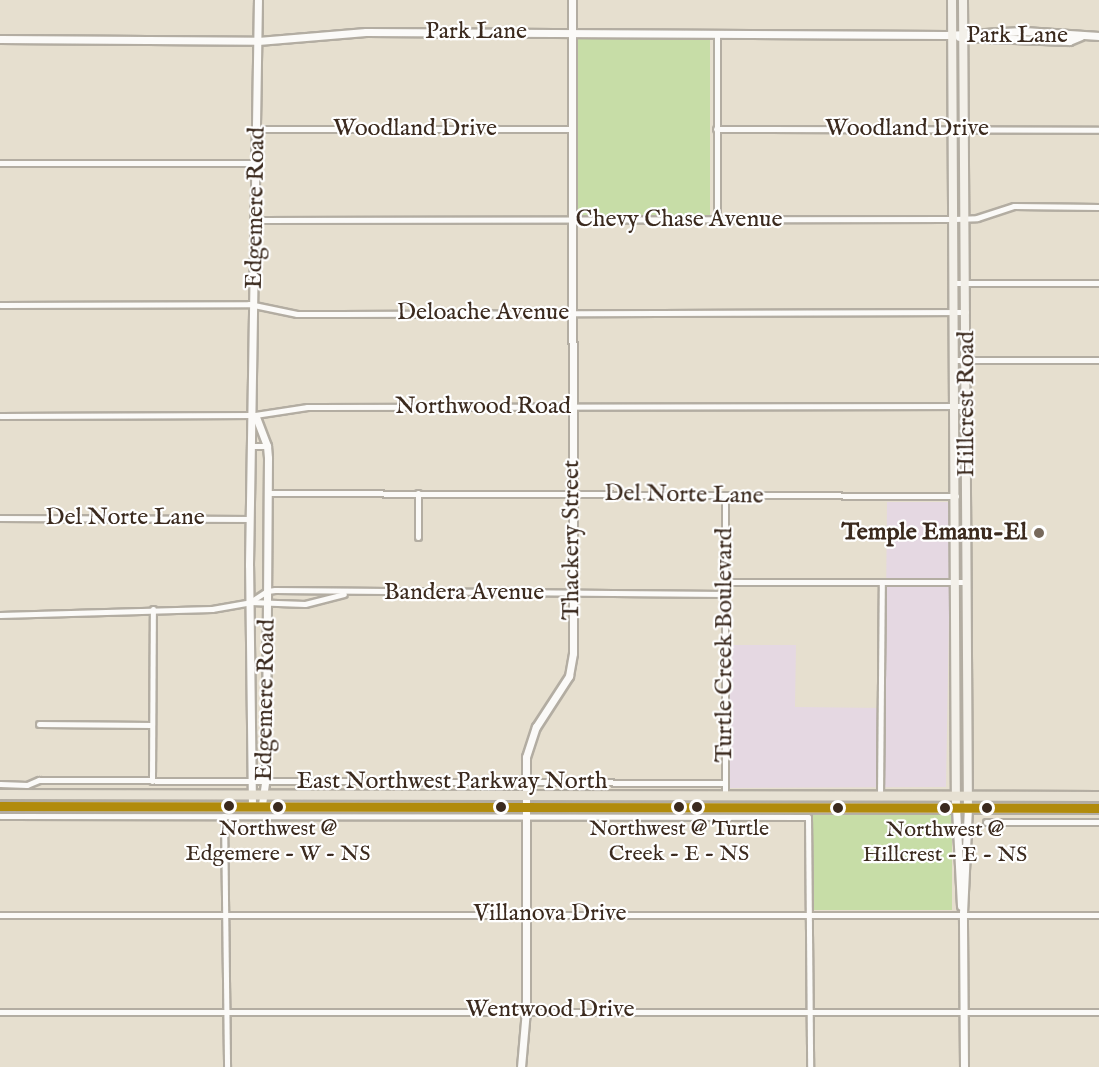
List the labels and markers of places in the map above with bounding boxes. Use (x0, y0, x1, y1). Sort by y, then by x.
place label: Temple Emanu-El (841, 519, 1027, 547)
marker: Temple Emanu-El (1032, 526, 1046, 540)
unlabelled marker (223, 800, 235, 812)
marker: Northwest @ Edgemere - W - NS (272, 801, 284, 813)
unlabelled marker (495, 801, 507, 813)
marker: Northwest @ Turtle Creek - E - NS (673, 801, 685, 813)
unlabelled marker (691, 801, 703, 813)
unlabelled marker (832, 802, 844, 814)
marker: Northwest @ Hillcrest - E - NS (939, 802, 951, 814)
unlabelled marker (981, 802, 993, 814)
place label: Northwest @ Edgemere - W - NS (186, 816, 370, 867)
place label: Northwest @ Turtle Creek - E - NS (589, 816, 769, 867)
place label: Northwest @ Hillcrest - E - NS (863, 817, 1027, 868)

